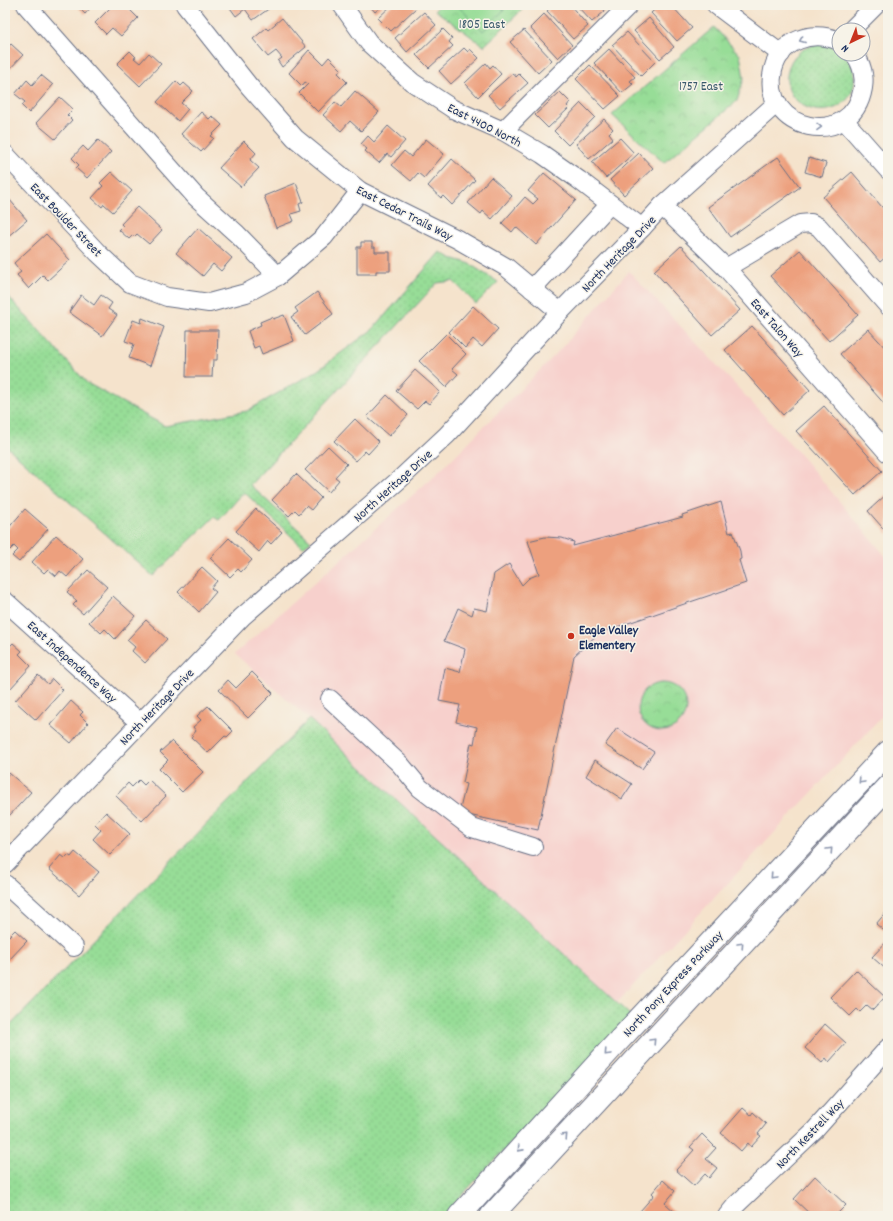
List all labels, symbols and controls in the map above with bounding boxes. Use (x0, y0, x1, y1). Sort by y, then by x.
park label: 1805 East (459, 16, 505, 35)
north arrow (831, 22, 871, 62)
one-way arrow (798, 35, 805, 43)
text: N (838, 40, 853, 56)
park label: 1757 East (679, 78, 723, 97)
street label: East 4400 North (443, 99, 524, 153)
one-way arrow (816, 123, 822, 131)
street label: East Boulder Street (25, 179, 106, 262)
street label: East Cedar Trails Way (352, 182, 456, 247)
street label: North Heritage Drive (578, 212, 662, 298)
street label: East Talon Way (745, 295, 808, 363)
street label: North Heritage Drive (350, 446, 438, 528)
street label: East Independence Way (22, 617, 121, 709)
place label: Eagle Valley Elementery (579, 622, 639, 656)
marker: Eagle Valley Elementery (566, 631, 576, 641)
street label: North Heritage Drive (116, 665, 200, 751)
one-way arrow (859, 776, 866, 784)
one-way arrow (825, 847, 832, 855)
one-way arrow (770, 871, 777, 879)
street label: North Pony Express Parkway (619, 927, 729, 1042)
one-way arrow (737, 942, 744, 950)
one-way arrow (648, 1038, 655, 1045)
one-way arrow (605, 1048, 612, 1056)
street label: North Kestrell Way (772, 1095, 850, 1174)
one-way arrow (560, 1133, 568, 1141)
one-way arrow (517, 1144, 525, 1152)

